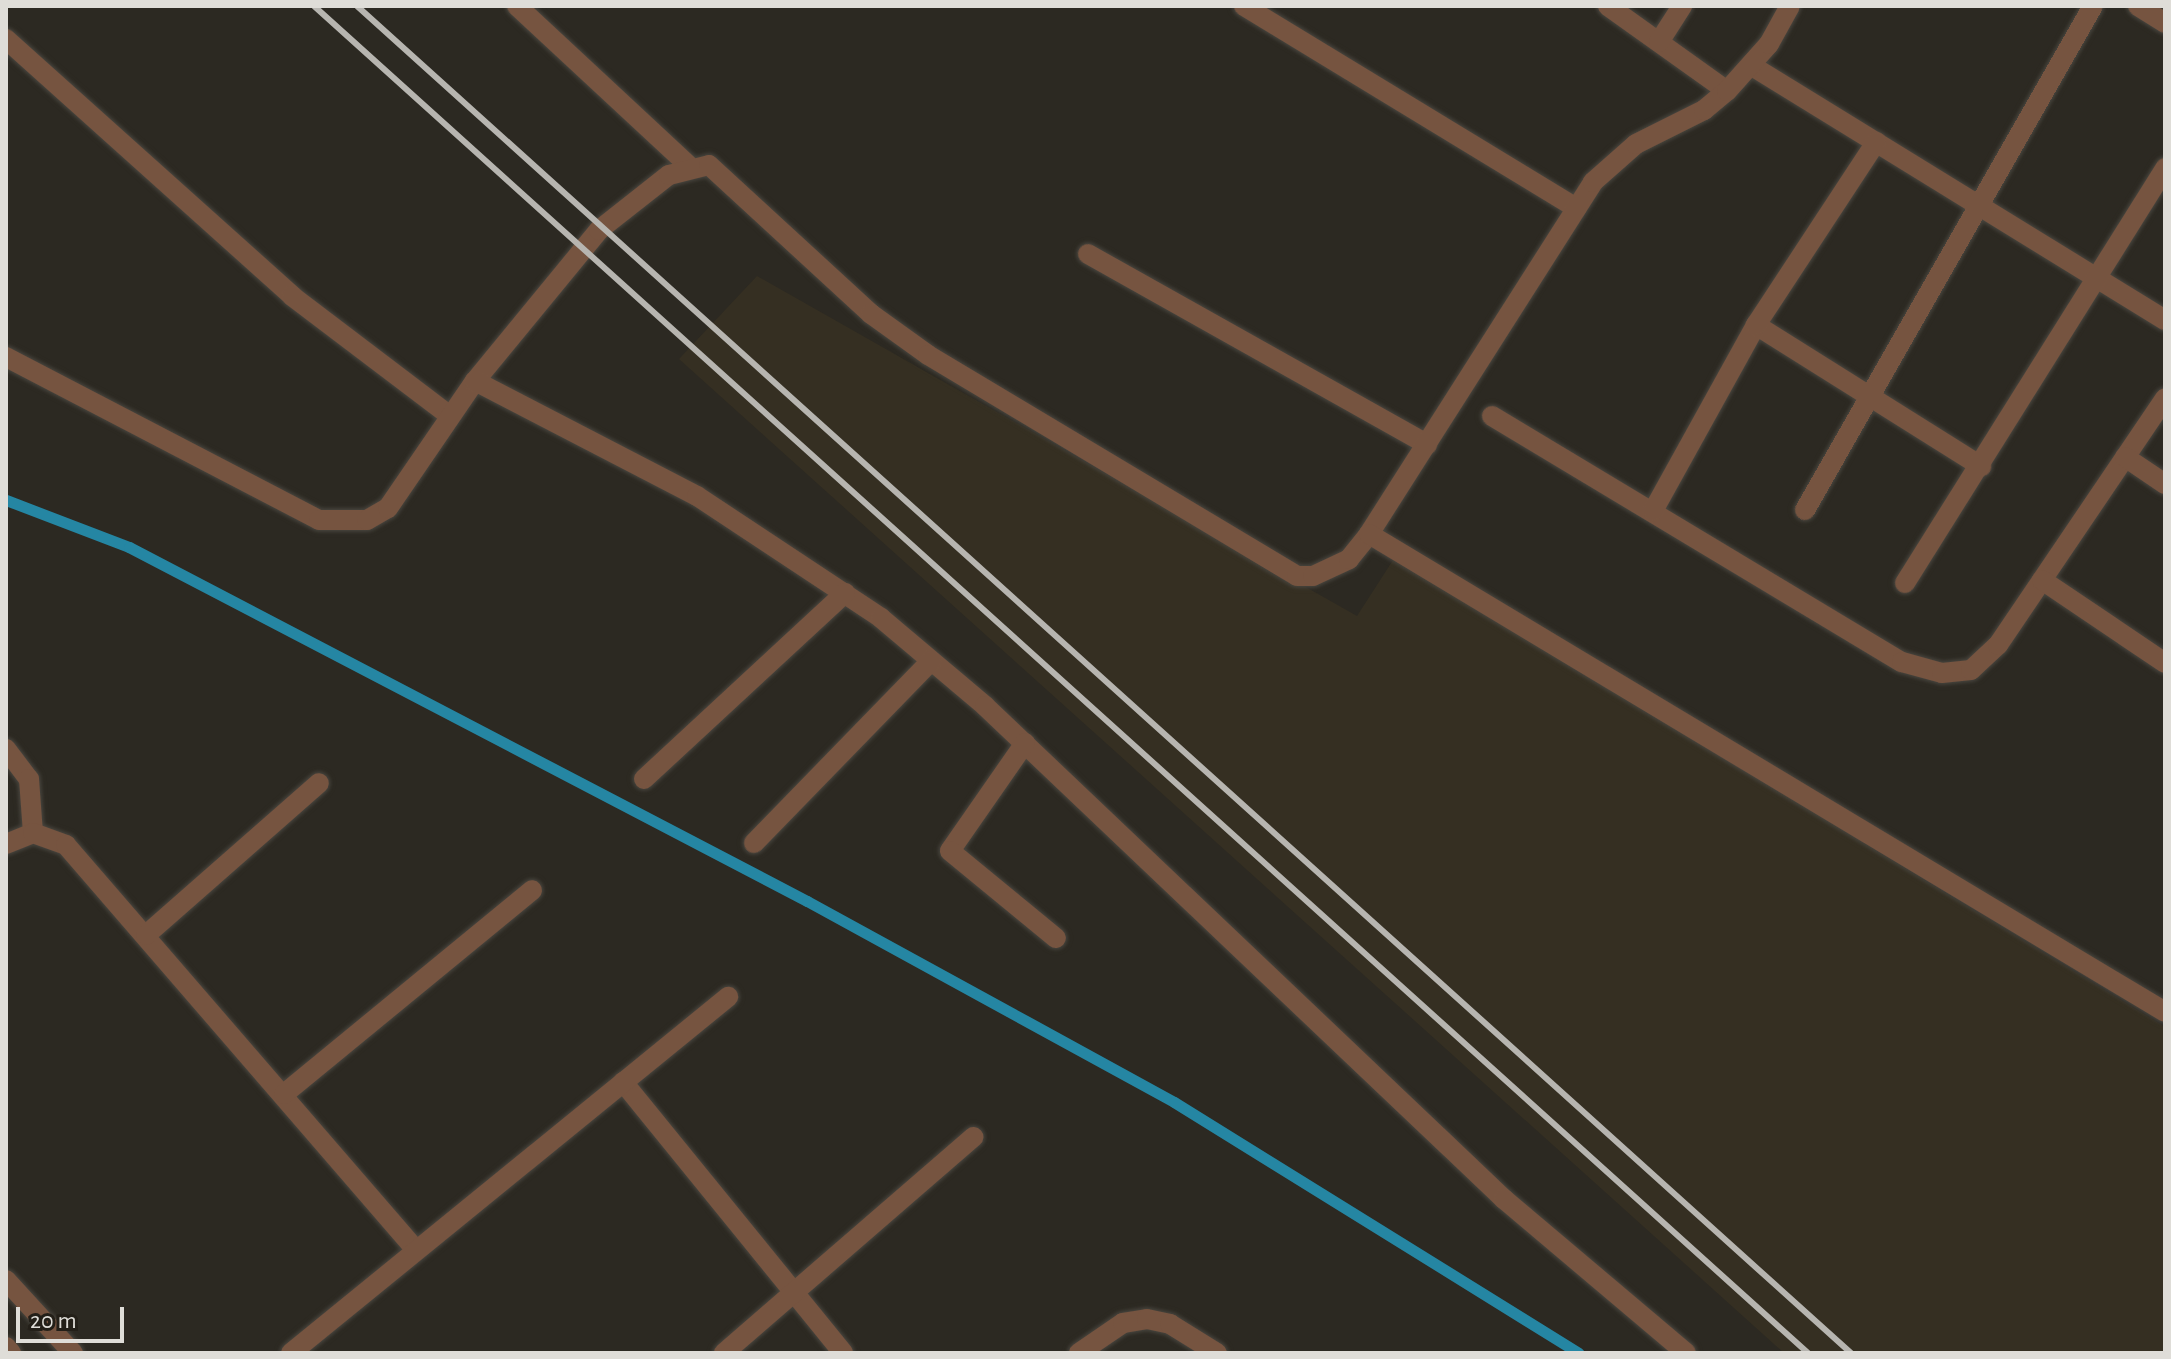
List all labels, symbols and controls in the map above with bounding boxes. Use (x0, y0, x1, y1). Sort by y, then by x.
scale bar (20, 1291, 128, 1341)
text: 20 m (30, 1309, 77, 1333)

